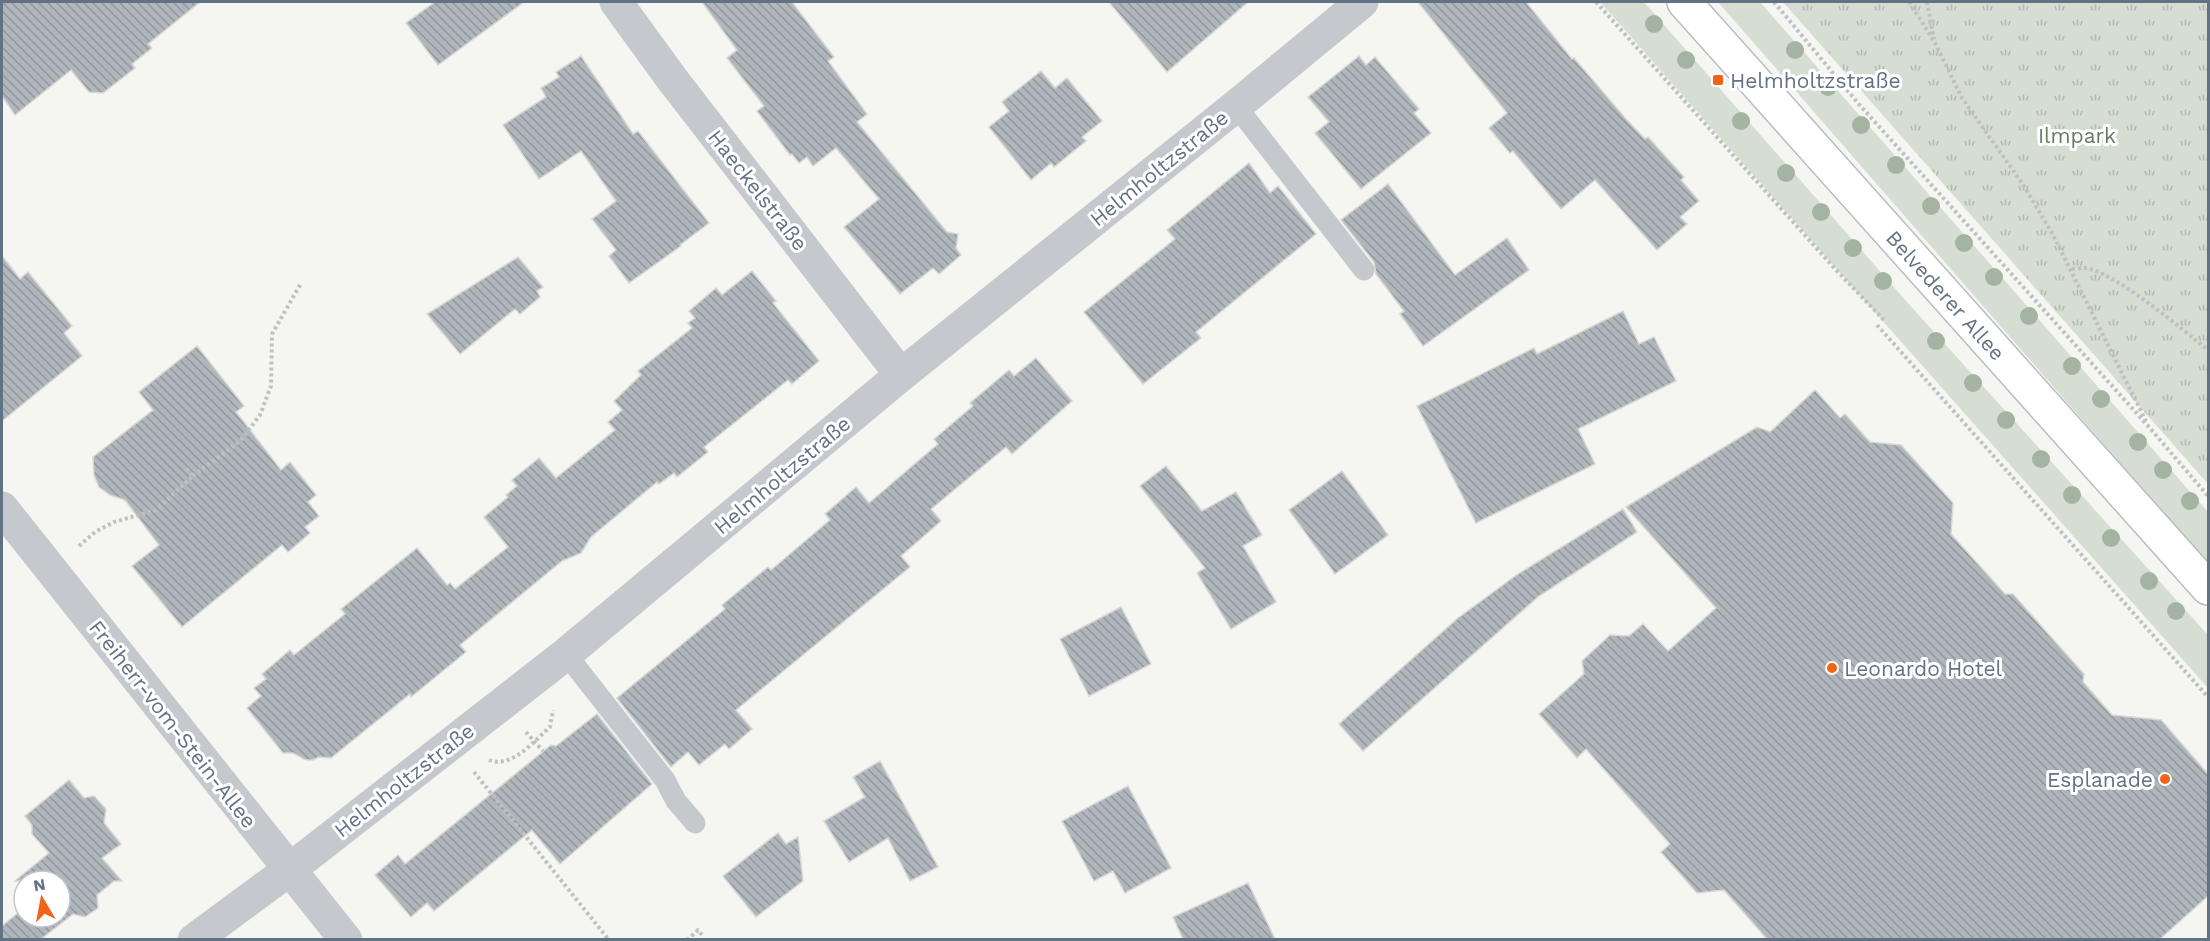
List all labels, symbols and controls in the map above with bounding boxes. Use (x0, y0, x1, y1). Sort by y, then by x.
place label: Helmholtzstraße (1730, 68, 1901, 93)
marker: Helmholtzstraße (1711, 73, 1725, 87)
street label: Helmholtzstraße (1085, 105, 1233, 231)
park label: Ilmpark (2038, 123, 2116, 148)
street label: Haeckelstraße (703, 125, 813, 255)
street label: Belvederer Allee (1881, 225, 2011, 365)
street label: Helmholtzstraße (709, 411, 855, 539)
street label: Freiherr-vom-Stein-Allee (84, 615, 262, 833)
place label: Leonardo Hotel (1844, 656, 2003, 681)
marker: Leonardo Hotel (1825, 661, 1839, 675)
street label: Helmholtzstraße (329, 718, 479, 842)
place label: Esplanade (2047, 767, 2153, 792)
marker: Esplanade (2158, 772, 2172, 786)
north arrow (12, 869, 72, 929)
text: N (32, 874, 47, 895)

